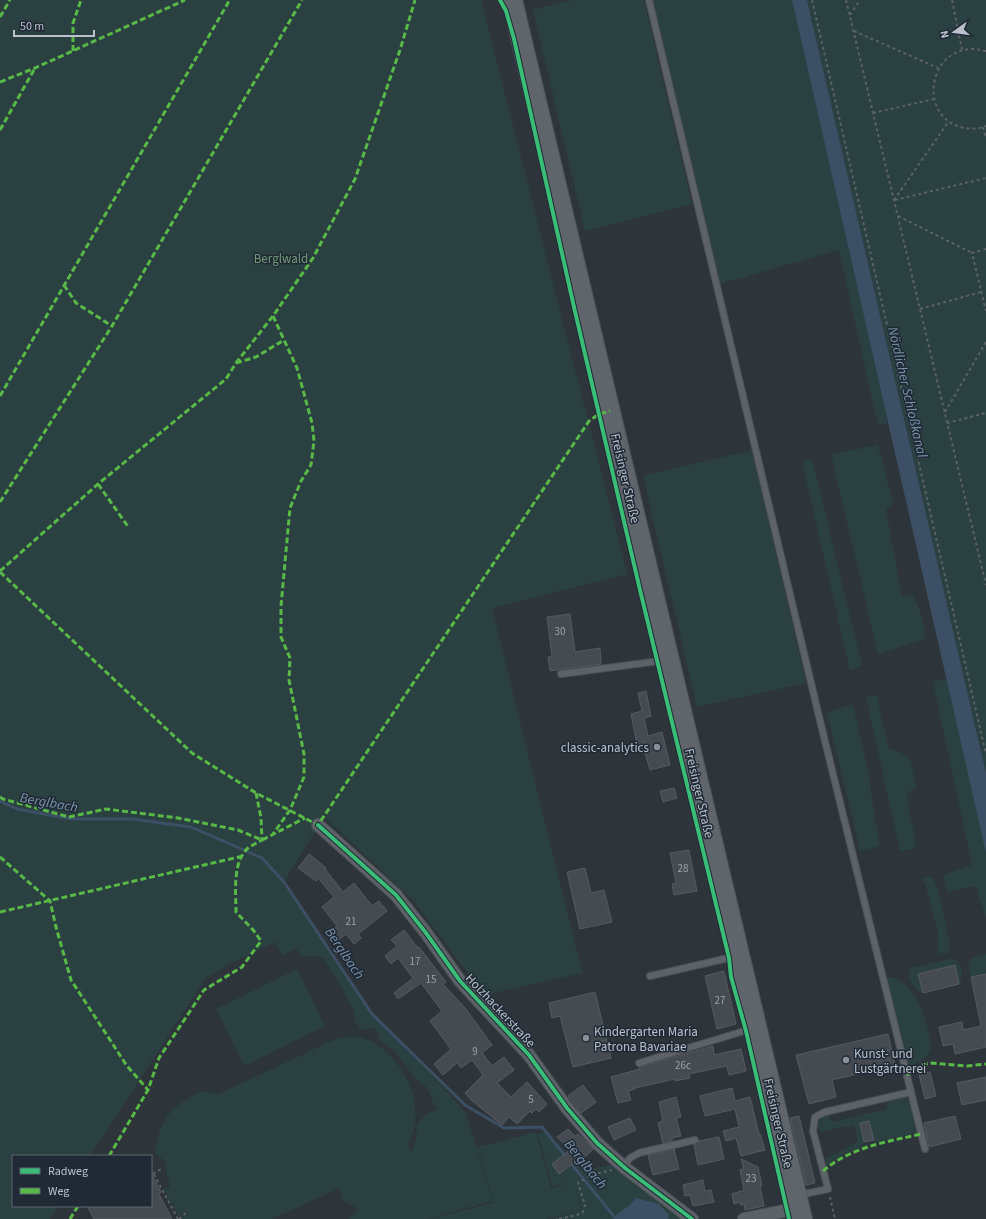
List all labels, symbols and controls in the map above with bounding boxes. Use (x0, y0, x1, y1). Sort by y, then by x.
scale bar (14, 12, 94, 38)
north arrow (934, 12, 974, 52)
text: 50 m (20, 18, 44, 35)
text: N (937, 29, 953, 40)
park label: Berglwald (254, 250, 308, 268)
water label: Nördlicher Schloßkanal (882, 325, 932, 460)
street label: Freisinger Straße (606, 432, 644, 525)
house number: 30 (555, 624, 565, 639)
place label: classic-analytics (561, 739, 650, 757)
marker: classic-analytics (652, 742, 662, 752)
street label: Freisinger Straße (680, 747, 718, 840)
water label: Berglbach (18, 788, 79, 818)
house number: 28 (678, 861, 689, 876)
house number: 21 (346, 914, 356, 929)
water label: Berglbach (319, 924, 369, 983)
house number: 17 (410, 954, 420, 969)
street label: Holzhackerstraße (461, 970, 539, 1052)
house number: 15 (426, 972, 436, 987)
house number: 27 (715, 993, 725, 1008)
place label: Kindergarten Maria Patrona Bavariae (594, 1023, 698, 1056)
marker: Kindergarten Maria Patrona Bavariae (581, 1033, 591, 1043)
house number: 9 (472, 1044, 478, 1059)
place label: Kunst- und Lustgärtnerei (854, 1045, 926, 1078)
marker: Kunst- und Lustgärtnerei (841, 1055, 851, 1065)
house number: 26c (675, 1058, 691, 1073)
street label: Freisinger Straße (759, 1077, 797, 1170)
house number: 5 (528, 1092, 534, 1107)
water label: Berglbach (559, 1136, 611, 1194)
legend (12, 1155, 152, 1207)
text: Radweg (48, 1163, 88, 1180)
house number: 23 (746, 1171, 756, 1186)
text: Weg (48, 1183, 69, 1200)

